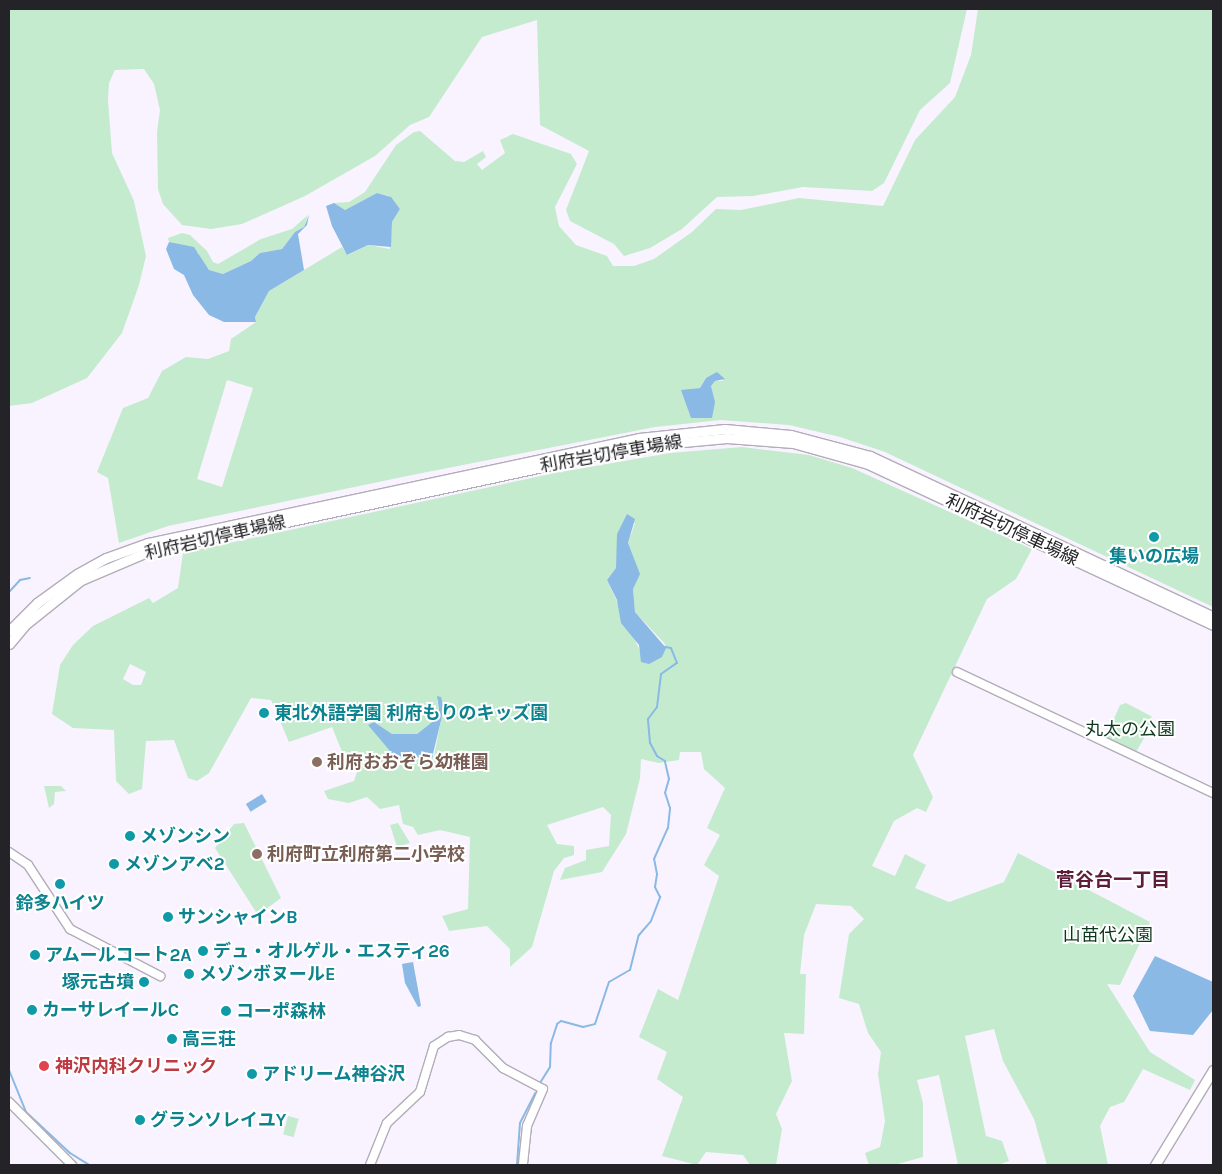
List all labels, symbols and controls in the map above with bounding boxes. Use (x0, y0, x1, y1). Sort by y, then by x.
street label: 利府岩切停車場線 (538, 431, 684, 477)
street label: 利府岩切停車場線 (942, 490, 1082, 570)
street label: 利府岩切停車場線 (142, 511, 288, 565)
marker: 集いの広場 (1148, 531, 1160, 543)
place label: 集いの広場 (1109, 545, 1199, 567)
place label: 東北外語学園 利府もりのキッズ園 (274, 702, 549, 724)
marker: 東北外語学園 利府もりのキッズ園 (258, 707, 270, 719)
park label: 丸太の公園 (1085, 718, 1175, 740)
place label: 利府おおぞら幼稚園 (327, 751, 489, 773)
marker: 利府おおぞら幼稚園 (311, 756, 323, 768)
place label: メゾンシン (140, 825, 230, 847)
marker: メゾンシン (124, 830, 136, 842)
place label: 利府町立利府第二小学校 (267, 843, 465, 865)
marker: 利府町立利府第二小学校 (251, 848, 263, 860)
place label: メゾンアベ2 (124, 853, 225, 875)
marker: メゾンアベ2 (108, 858, 120, 870)
district label: 菅谷台一丁目 (1056, 870, 1170, 892)
marker: 鈴多ハイツ (54, 878, 66, 890)
place label: 鈴多ハイツ (15, 892, 105, 914)
place label: サンシャインB (178, 906, 298, 928)
marker: サンシャインB (162, 911, 174, 923)
park label: 山苗代公園 (1063, 924, 1153, 946)
place label: デュ・オルゲル・エスティ26 (213, 940, 451, 962)
place label: アムールコート2A (45, 944, 193, 966)
marker: デュ・オルゲル・エスティ26 (197, 945, 209, 957)
marker: アムールコート2A (29, 949, 41, 961)
place label: メゾンボヌールE (199, 963, 336, 985)
marker: メゾンボヌールE (183, 968, 195, 980)
place label: 塚元古墳 (62, 971, 134, 993)
marker: 塚元古墳 (138, 976, 150, 988)
place label: カーサレイールC (42, 999, 179, 1021)
place label: コーポ森林 (236, 1000, 326, 1022)
marker: カーサレイールC (26, 1004, 38, 1016)
marker: コーポ森林 (220, 1005, 232, 1017)
place label: 高三荘 (182, 1028, 236, 1050)
marker: 高三荘 (166, 1033, 178, 1045)
place label: 神沢内科クリニック (55, 1055, 217, 1077)
marker: 神沢内科クリニック (37, 1059, 51, 1073)
place label: アドリーム神谷沢 (262, 1063, 406, 1085)
marker: アドリーム神谷沢 (246, 1068, 258, 1080)
place label: グランソレイユY (150, 1109, 287, 1131)
marker: グランソレイユY (134, 1114, 146, 1126)

